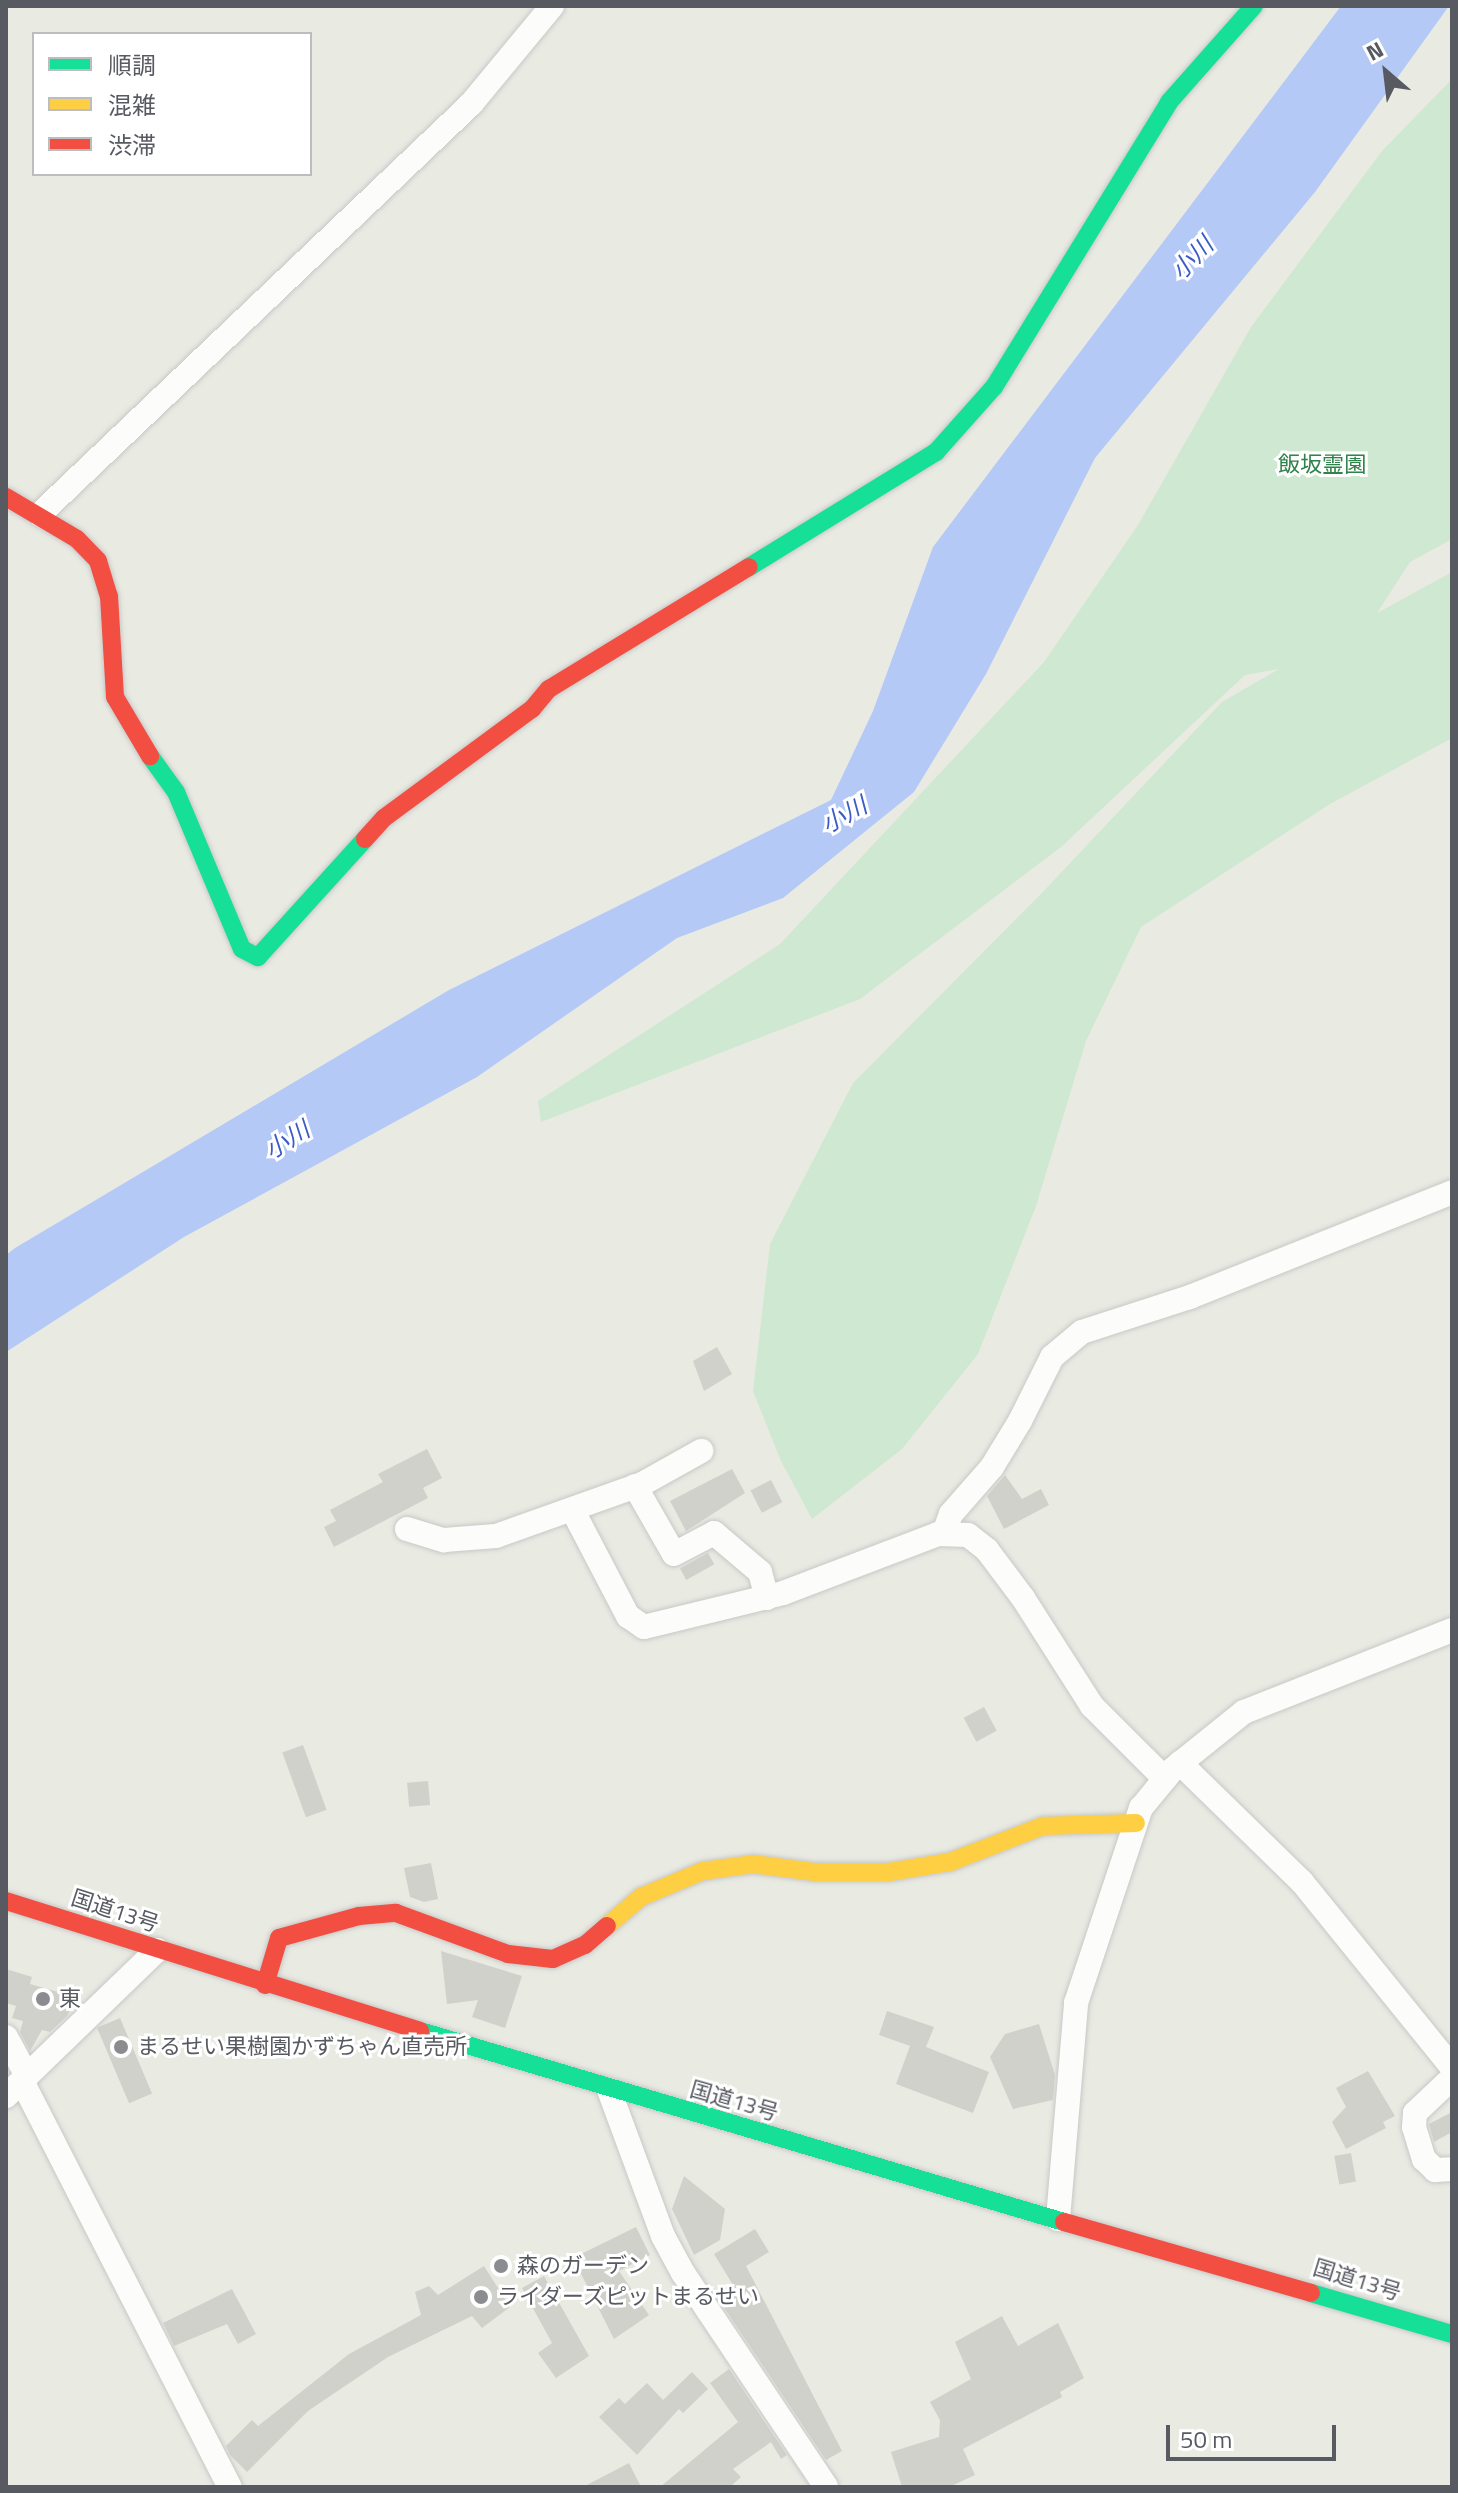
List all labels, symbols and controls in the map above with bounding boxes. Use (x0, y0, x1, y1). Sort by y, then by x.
legend (32, 32, 312, 176)
north arrow (1346, 32, 1426, 112)
text: N (1360, 32, 1389, 69)
text: 順調 (108, 47, 156, 83)
text: 混雑 (108, 87, 156, 123)
text: 渋滞 (108, 127, 156, 163)
water label: 小川 (1165, 231, 1219, 285)
park label: 飯坂霊園 (1278, 452, 1366, 478)
water label: 小川 (816, 791, 872, 839)
water label: 小川 (259, 1115, 315, 1165)
street label: 国道13号 (68, 1884, 162, 1938)
place label: 東 (59, 1986, 81, 2012)
marker: 東 (34, 1990, 52, 2008)
place label: まるせい果樹園かずちゃん直売所 (137, 2034, 467, 2060)
marker: まるせい果樹園かずちゃん直売所 (112, 2038, 130, 2056)
street label: 国道13号 (687, 2076, 781, 2126)
place label: 森のガーデン (517, 2253, 649, 2279)
street label: 国道13号 (1310, 2254, 1404, 2306)
marker: 森のガーデン (492, 2257, 510, 2275)
place label: ライダーズピットまるせい (497, 2284, 761, 2310)
marker: ライダーズピットまるせい (472, 2288, 490, 2306)
scale bar (1170, 2409, 1340, 2459)
text: 50 m (1180, 2421, 1232, 2457)

